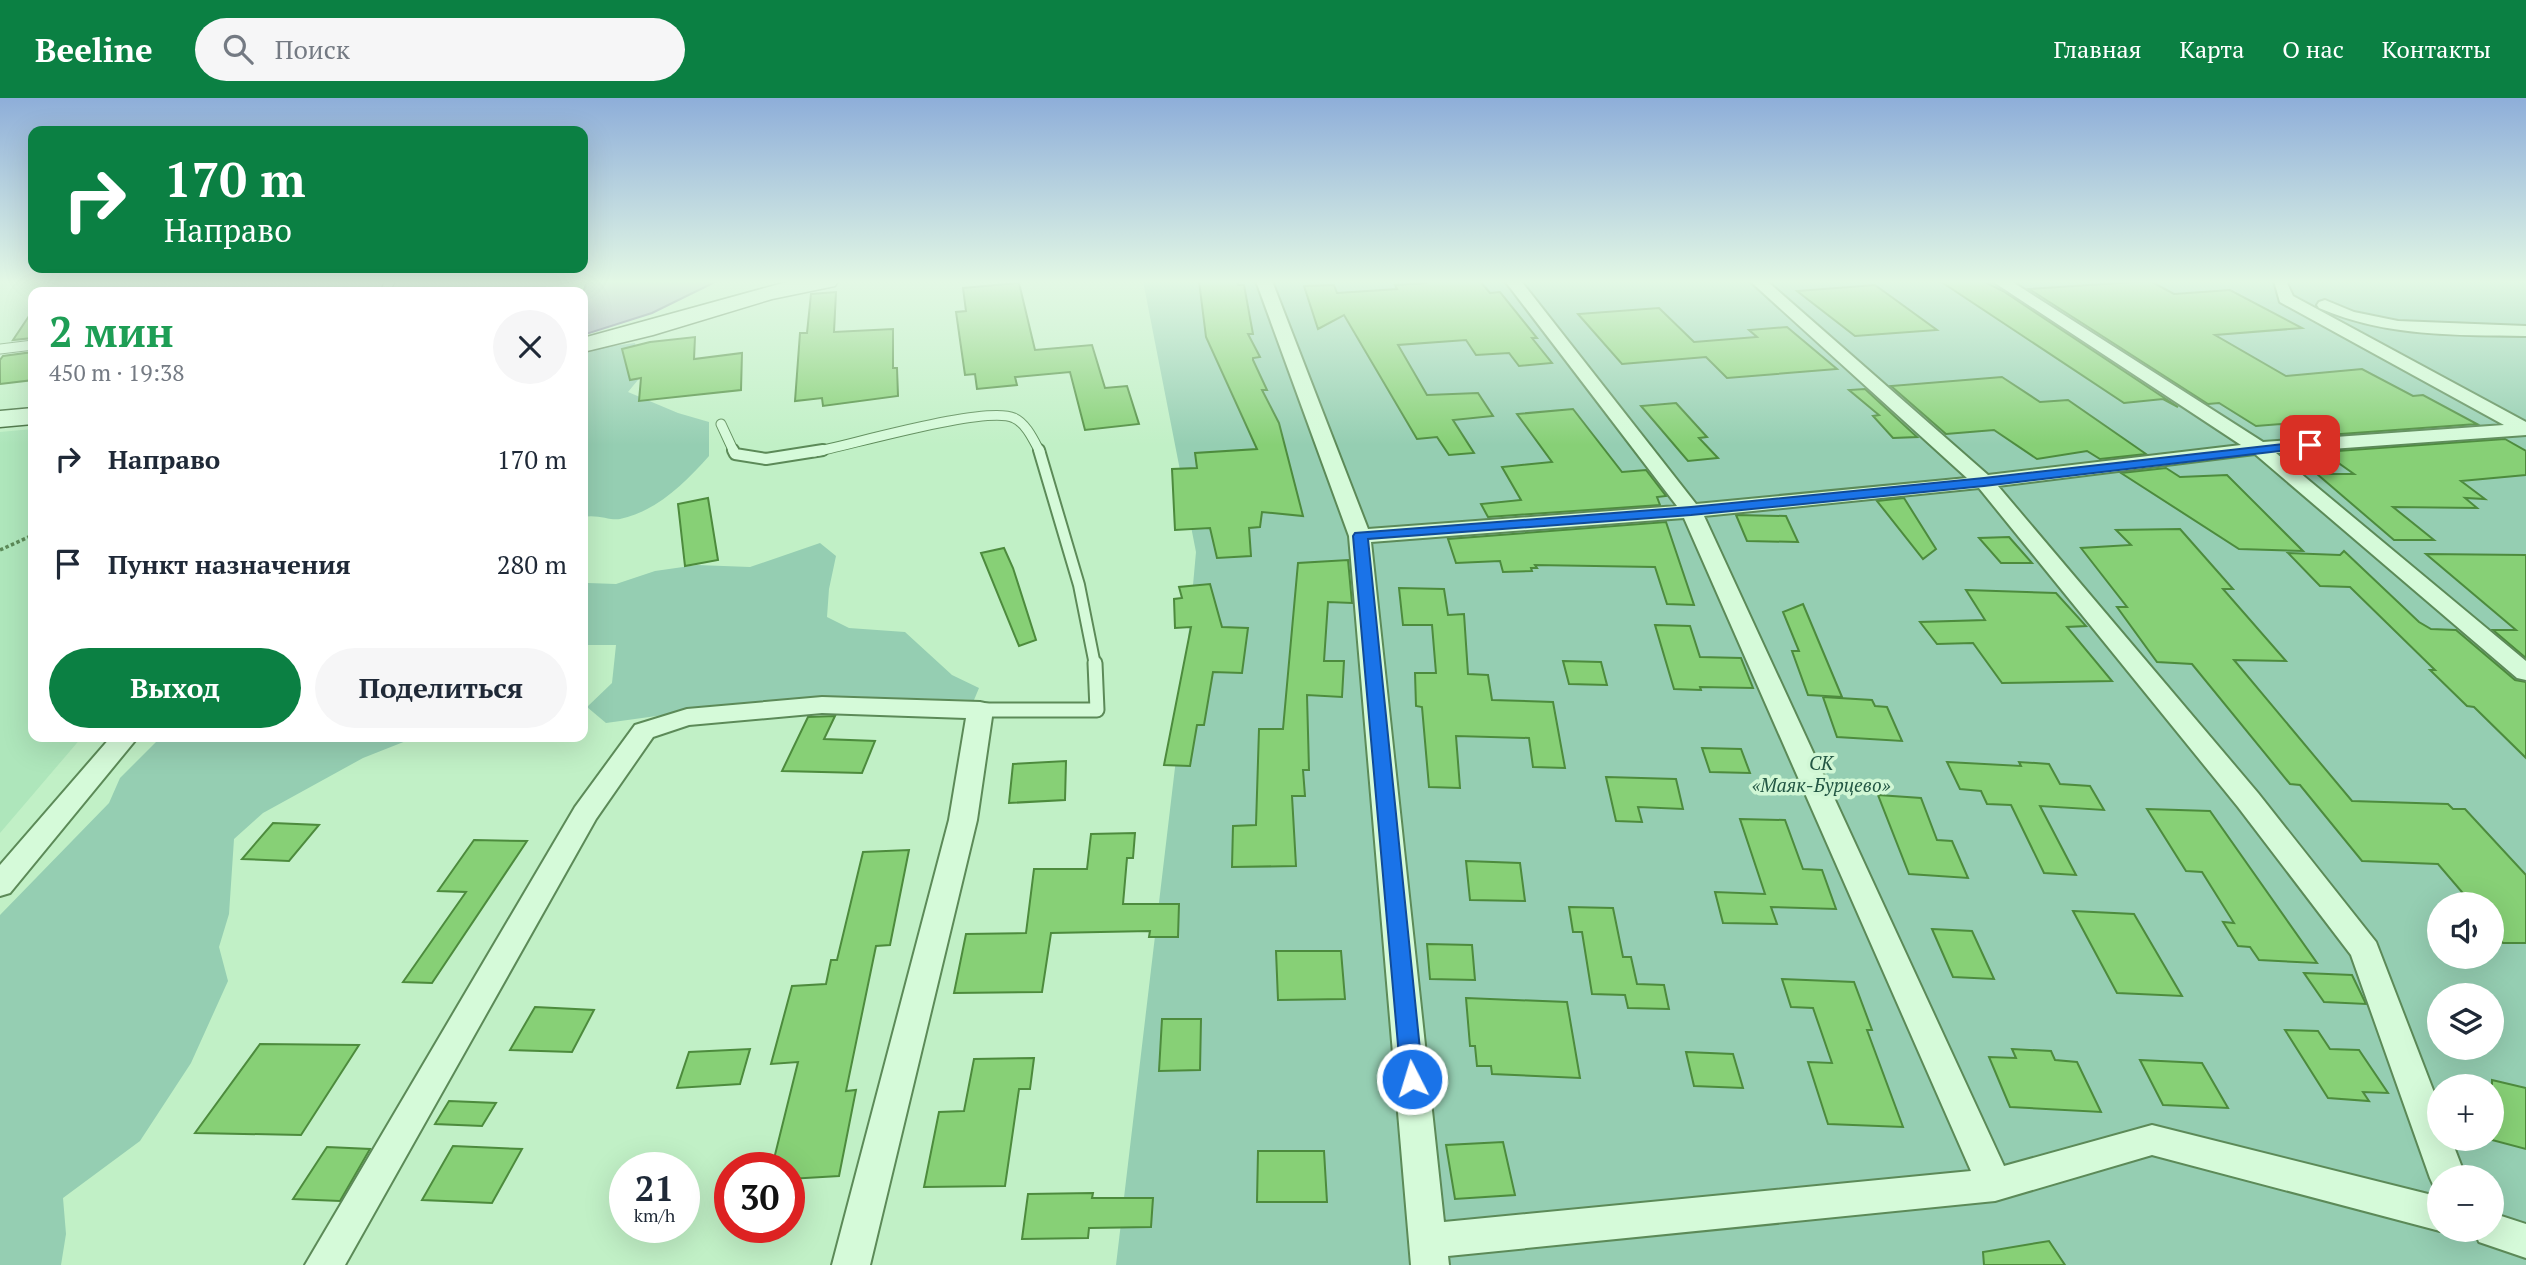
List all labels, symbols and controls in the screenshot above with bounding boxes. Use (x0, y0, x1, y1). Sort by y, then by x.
search box (195, 18, 685, 81)
text: Beeline (35, 28, 153, 71)
icon: search (219, 30, 257, 68)
text: Поиск (275, 32, 350, 66)
text: Главная (2053, 33, 2141, 65)
text: Карта (2179, 33, 2244, 65)
text: О нас (2282, 33, 2344, 65)
text: Контакты (2382, 33, 2491, 65)
text: 170 m (164, 146, 306, 211)
icon: right (49, 154, 140, 245)
text: Направо (164, 209, 292, 251)
text: 2 мин (49, 303, 174, 359)
button: close (493, 310, 567, 384)
text: 450 m · 19:38 (49, 357, 184, 388)
pin (2280, 415, 2340, 475)
icon: arrive (2291, 426, 2329, 464)
icon: right (49, 440, 87, 478)
text: Направо (108, 442, 220, 476)
text: 170 m (497, 442, 567, 476)
icon: arrive (49, 545, 87, 583)
text: Пункт назначения (108, 547, 351, 581)
text: 280 m (497, 547, 567, 581)
button: Выход (49, 648, 301, 728)
button: Поделиться (315, 648, 567, 728)
park label: СК «Маяк-Бурцево» (1752, 750, 1891, 797)
map controls (2427, 892, 2504, 1242)
button: sound (2427, 892, 2504, 969)
button: layers (2427, 983, 2504, 1060)
position arrow (1375, 1042, 1449, 1116)
button: + (2427, 1074, 2504, 1151)
speed limit sign: 30 (714, 1152, 805, 1243)
text: 21 (635, 1165, 674, 1211)
button: − (2427, 1165, 2504, 1242)
text: km/h (634, 1203, 675, 1227)

